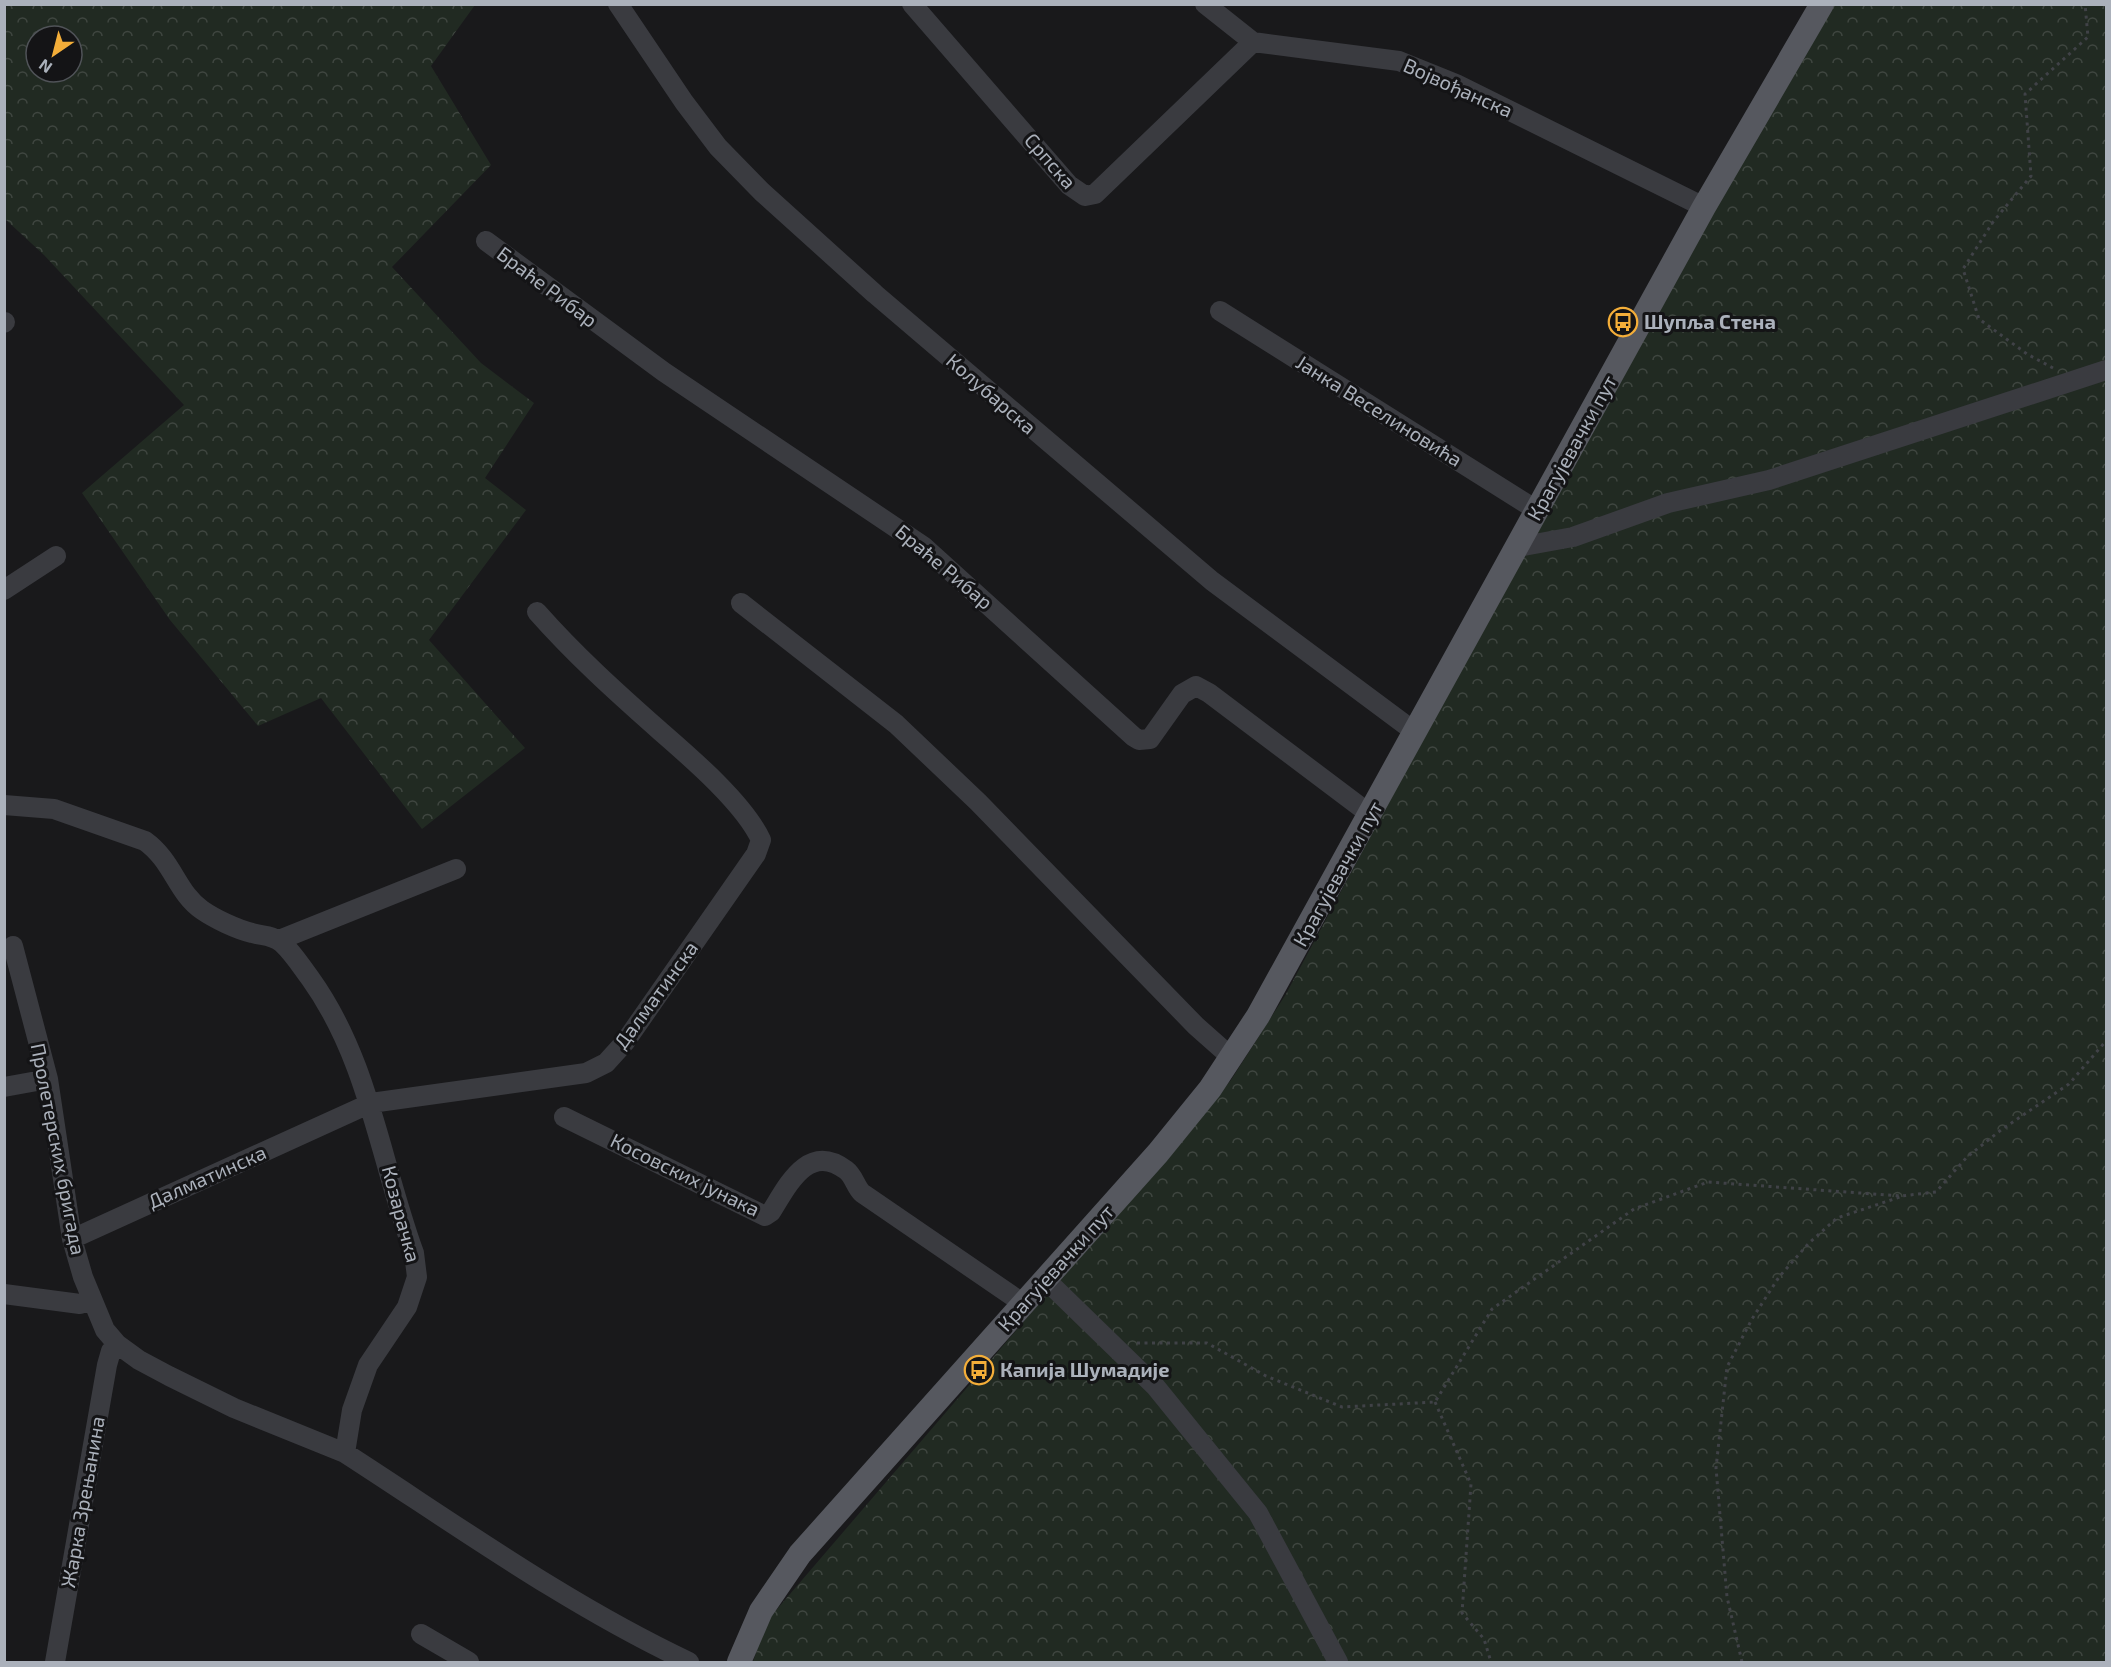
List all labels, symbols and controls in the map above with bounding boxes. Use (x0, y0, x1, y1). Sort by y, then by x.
north arrow (24, 24, 84, 84)
street label: Војвођанска (1400, 52, 1517, 123)
text: N (35, 56, 55, 78)
street label: Српска (1020, 128, 1082, 193)
street label: Браће Рибар (493, 241, 602, 332)
bus stop icon: Шупља Стена (1607, 306, 1639, 338)
place label: Шупља Стена (1644, 309, 1776, 333)
street label: Колубарска (941, 348, 1041, 439)
street label: Јанка Веселиновића (1292, 349, 1467, 471)
street label: Крагујевачки пут (1521, 371, 1622, 525)
street label: Браће Рибар (891, 519, 998, 614)
street label: Крагујевачки пут (1287, 797, 1388, 951)
street label: Далматинска (608, 936, 702, 1053)
street label: Пролетерских бригада (27, 1041, 91, 1257)
street label: Косовских јунака (607, 1128, 764, 1222)
street label: Далматинска (144, 1139, 269, 1213)
street label: Козарачка (378, 1163, 426, 1265)
street label: Крагујевачки пут (992, 1199, 1119, 1336)
bus stop icon: Капија Шумадије (963, 1354, 995, 1386)
place label: Капија Шумадије (1000, 1357, 1170, 1381)
street label: Жарка Зрењанина (55, 1414, 109, 1590)

